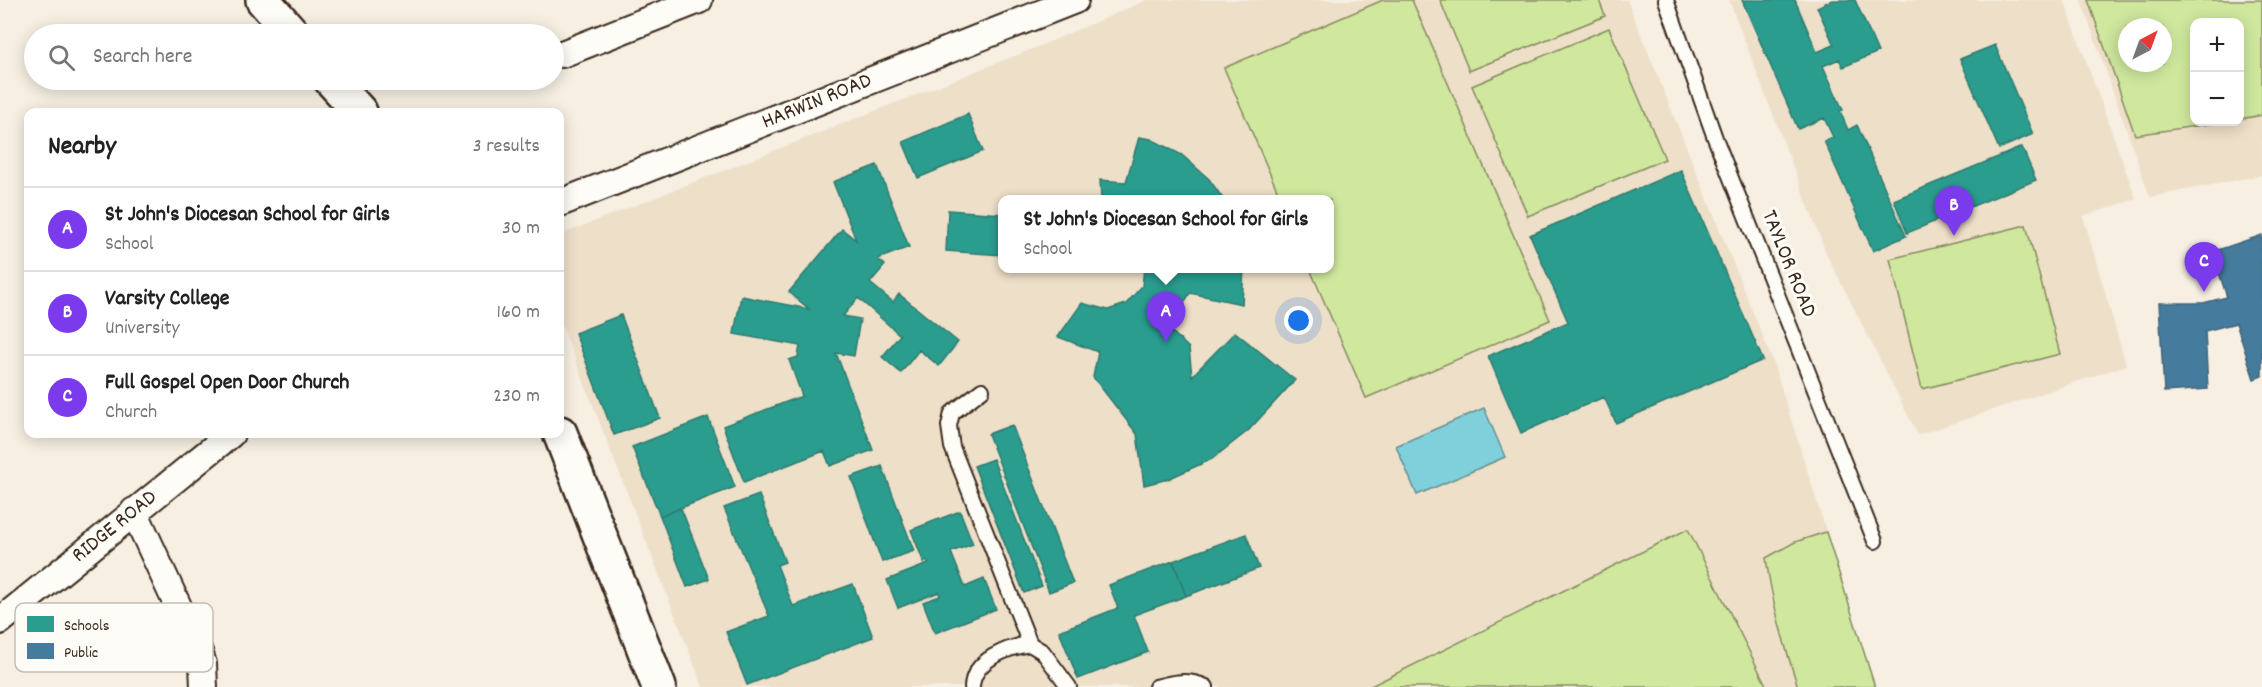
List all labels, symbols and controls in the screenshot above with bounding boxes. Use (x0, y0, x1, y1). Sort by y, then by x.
north arrow (2118, 18, 2172, 72)
map controls (2190, 18, 2244, 126)
button: + (2190, 18, 2244, 72)
search box (24, 24, 564, 90)
icon: search (45, 41, 78, 74)
text: Search here (93, 42, 192, 73)
street label: HARWIN ROAD (757, 66, 877, 138)
button: − (2190, 72, 2244, 126)
text: Nearby (48, 129, 116, 166)
text: 3 results (473, 133, 540, 161)
pin: B (1934, 186, 1974, 236)
popup (998, 195, 1334, 273)
text: St John's Diocesan School for Girls (105, 200, 390, 231)
text: St John's Diocesan School for Girls (1023, 205, 1309, 236)
street label: TAYLOR ROAD (1752, 206, 1824, 322)
text: A (62, 215, 73, 243)
text: 30 m (502, 215, 540, 243)
text: School (105, 231, 154, 259)
text: School (1023, 236, 1072, 264)
pin: C (2184, 242, 2224, 292)
text: Varsity College (105, 284, 230, 315)
pin: A (1146, 292, 1186, 342)
text: B (63, 299, 72, 327)
text: 160 m (497, 299, 540, 327)
your location (1284, 306, 1313, 335)
text: University (105, 315, 180, 343)
text: Full Gospel Open Door Church (105, 368, 349, 399)
text: C (63, 383, 72, 411)
text: 230 m (493, 383, 540, 411)
text: Church (105, 399, 157, 427)
street label: RIDGE ROAD (66, 483, 164, 571)
legend (15, 603, 213, 672)
text: Schools (64, 615, 110, 638)
text: Public (64, 642, 98, 665)

